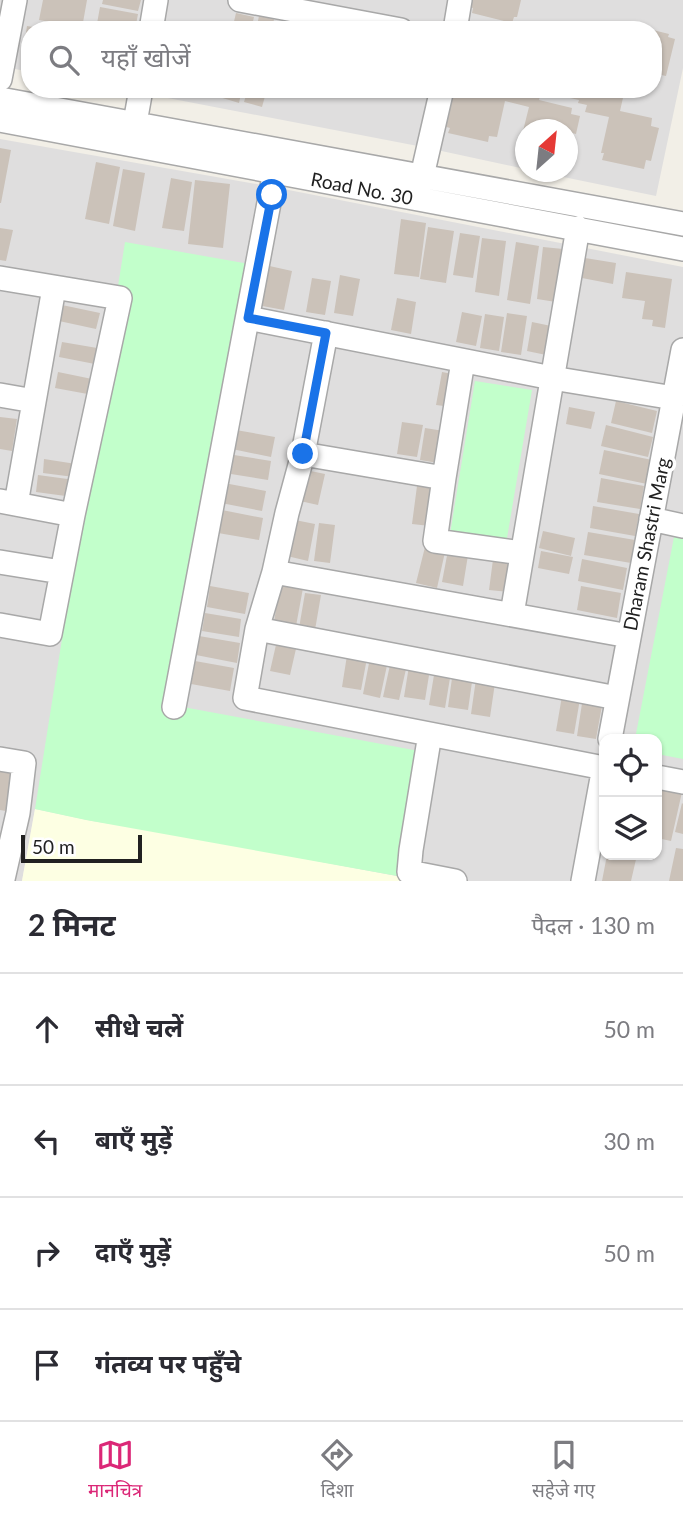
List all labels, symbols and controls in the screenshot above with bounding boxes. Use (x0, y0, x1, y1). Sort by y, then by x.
search box (21, 21, 662, 98)
icon: search (45, 41, 83, 79)
text: यहाँ खोजें (101, 41, 191, 73)
north arrow (515, 119, 578, 182)
street label: Road No. 30 (309, 167, 415, 209)
route start (256, 179, 287, 210)
route end (287, 438, 318, 469)
street label: Dharam Shastri Marg (618, 455, 674, 633)
map controls (599, 734, 662, 860)
button: locate (599, 734, 662, 797)
button: layers (599, 797, 662, 860)
scale bar (21, 832, 142, 864)
text: 50 m (32, 835, 75, 858)
text: 2 मिनट (28, 906, 116, 942)
text: पैदल · 130 m (532, 911, 655, 939)
icon: ahead (28, 1010, 66, 1048)
text: सीधे चलें (95, 1011, 183, 1043)
text: 50 m (604, 1015, 655, 1043)
icon: left (28, 1122, 66, 1160)
text: बाएँ मुड़ें (95, 1123, 173, 1155)
text: 30 m (604, 1127, 655, 1155)
icon: right (28, 1234, 66, 1272)
text: दाएँ मुड़ें (95, 1235, 171, 1267)
text: 50 m (604, 1239, 655, 1267)
icon: arrive (28, 1346, 66, 1384)
text: गंतव्य पर पहुँचे (95, 1347, 241, 1379)
tab: मानचित्र (88, 1436, 142, 1505)
tab: दिशा (318, 1436, 356, 1505)
tab: सहेजे गए (532, 1436, 595, 1505)

